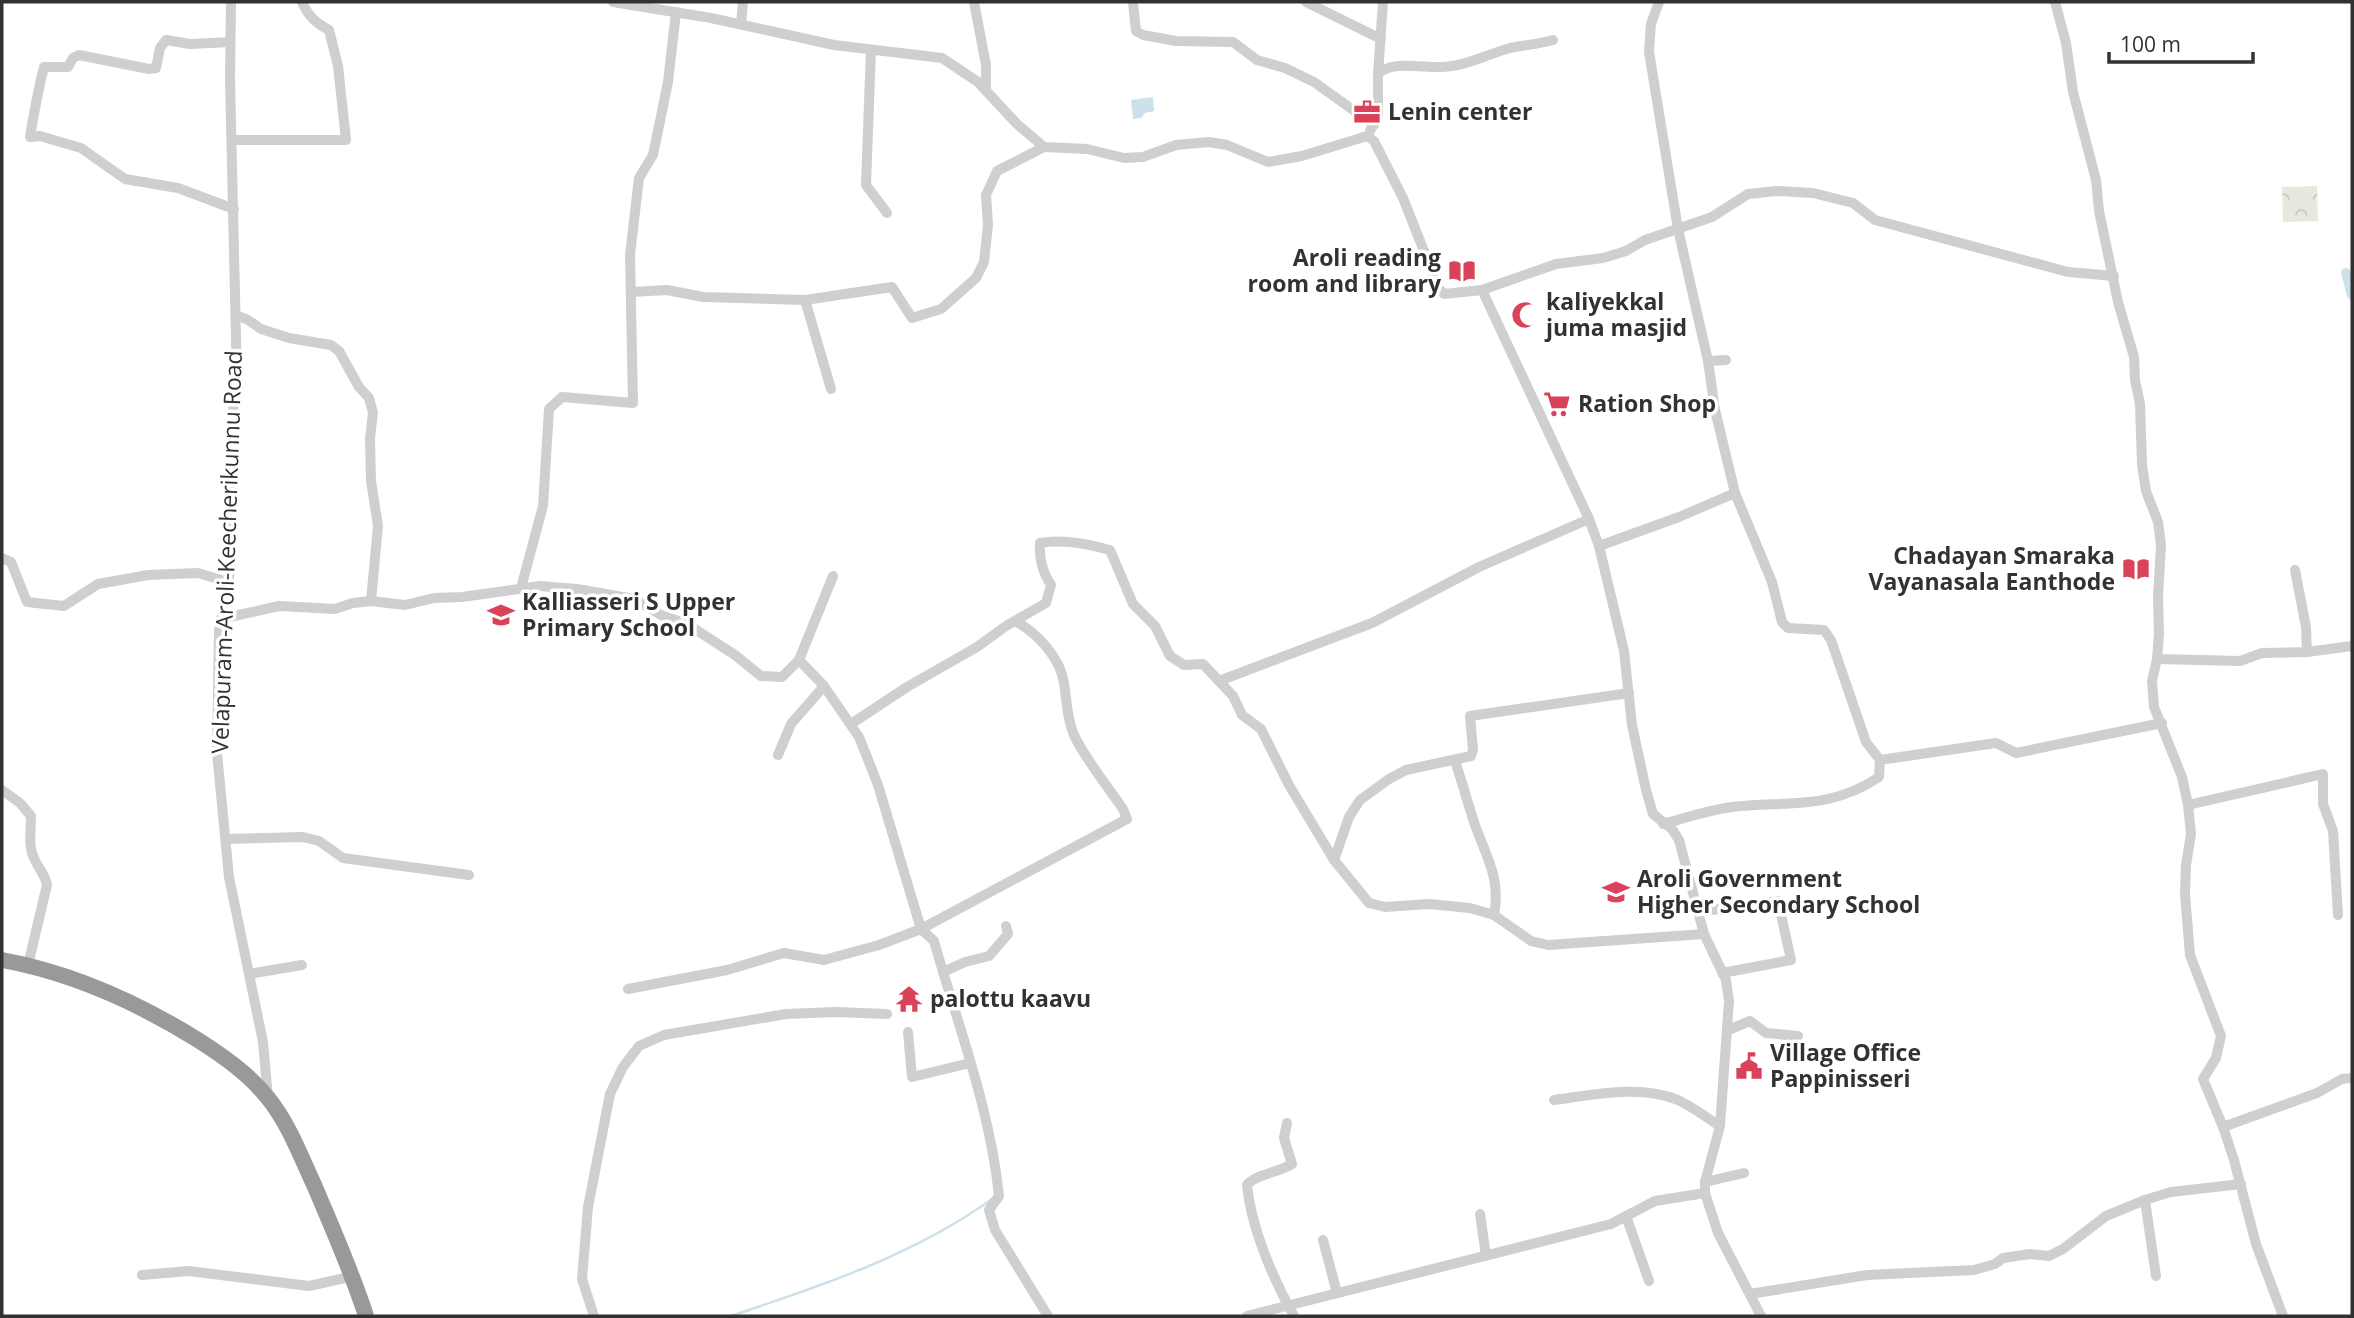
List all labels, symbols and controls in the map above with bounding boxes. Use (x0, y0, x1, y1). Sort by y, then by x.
scale bar (2109, 21, 2252, 65)
text: 100 m (2120, 30, 2181, 58)
place label: Lenin center (1388, 95, 1532, 127)
office icon: Lenin center (1352, 97, 1382, 127)
place label: Aroli reading room and library (1248, 241, 1442, 299)
library icon: Aroli reading room and library (1447, 256, 1477, 286)
place label: kaliyekkal juma masjid (1544, 285, 1687, 343)
mosque icon: kaliyekkal juma masjid (1510, 300, 1540, 330)
street label: Velapuram-Aroli-Keecherikunnu Road (203, 350, 249, 754)
place label: Ration Shop (1578, 387, 1716, 419)
supermarket icon: Ration Shop (1542, 389, 1572, 419)
place label: Chadayan Smaraka Vayanasala Eanthode (1869, 539, 2115, 597)
library icon: Chadayan Smaraka Vayanasala Eanthode (2121, 554, 2151, 584)
place label: Kalliasseri S Upper Primary School (522, 585, 735, 643)
school or university icon: Kalliasseri S Upper Primary School (486, 600, 516, 630)
place label: Aroli Government Higher Secondary School (1637, 862, 1920, 920)
school or university icon: Aroli Government Higher Secondary School (1601, 877, 1631, 907)
place label: palottu kaavu (930, 982, 1091, 1014)
temple icon: palottu kaavu (894, 984, 924, 1014)
place label: Village Office Pappinisseri (1770, 1036, 1921, 1094)
public building icon: Village Office Pappinisseri (1734, 1051, 1764, 1081)

